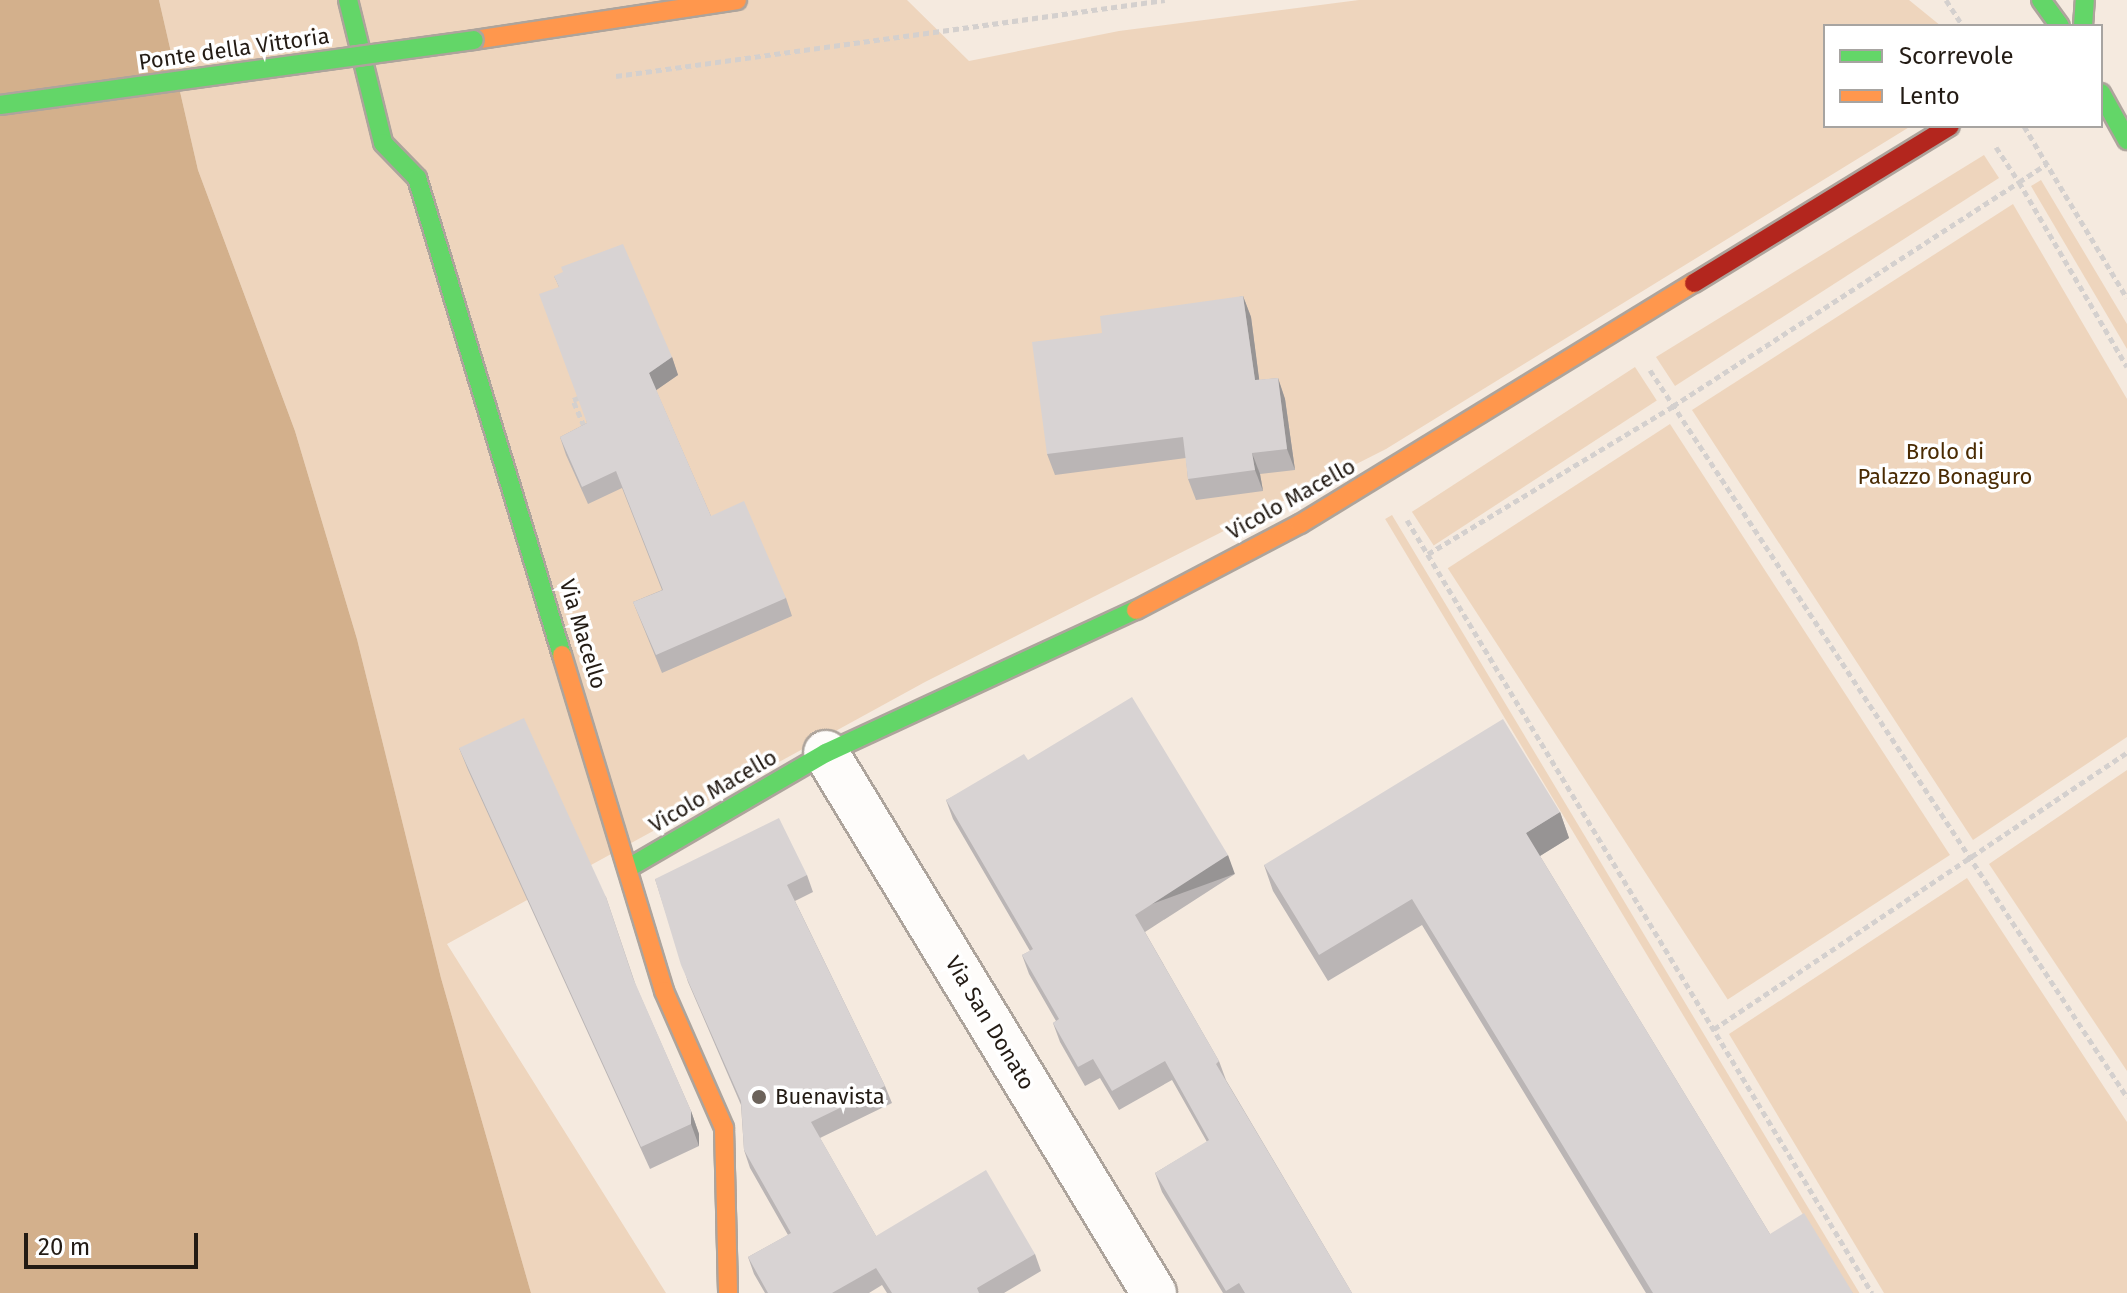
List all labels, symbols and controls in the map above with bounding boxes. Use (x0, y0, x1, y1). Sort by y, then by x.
street label: Ponte della Vittoria (137, 23, 331, 75)
legend (1823, 24, 2103, 128)
text: Scorrevole (1899, 42, 2014, 70)
text: Lento (1899, 82, 1960, 110)
park label: Brolo di Palazzo Bonaguro (1858, 438, 2032, 490)
street label: Vicolo Macello (1222, 453, 1360, 545)
street label: Via Macello (554, 576, 612, 692)
street label: Vicolo Macello (644, 744, 782, 838)
street label: Via San Donato (940, 951, 1040, 1095)
place label: Buenavista (775, 1084, 885, 1110)
marker: Buenavista (750, 1088, 768, 1106)
scale bar (28, 1217, 202, 1267)
text: 20 m (38, 1233, 90, 1261)

